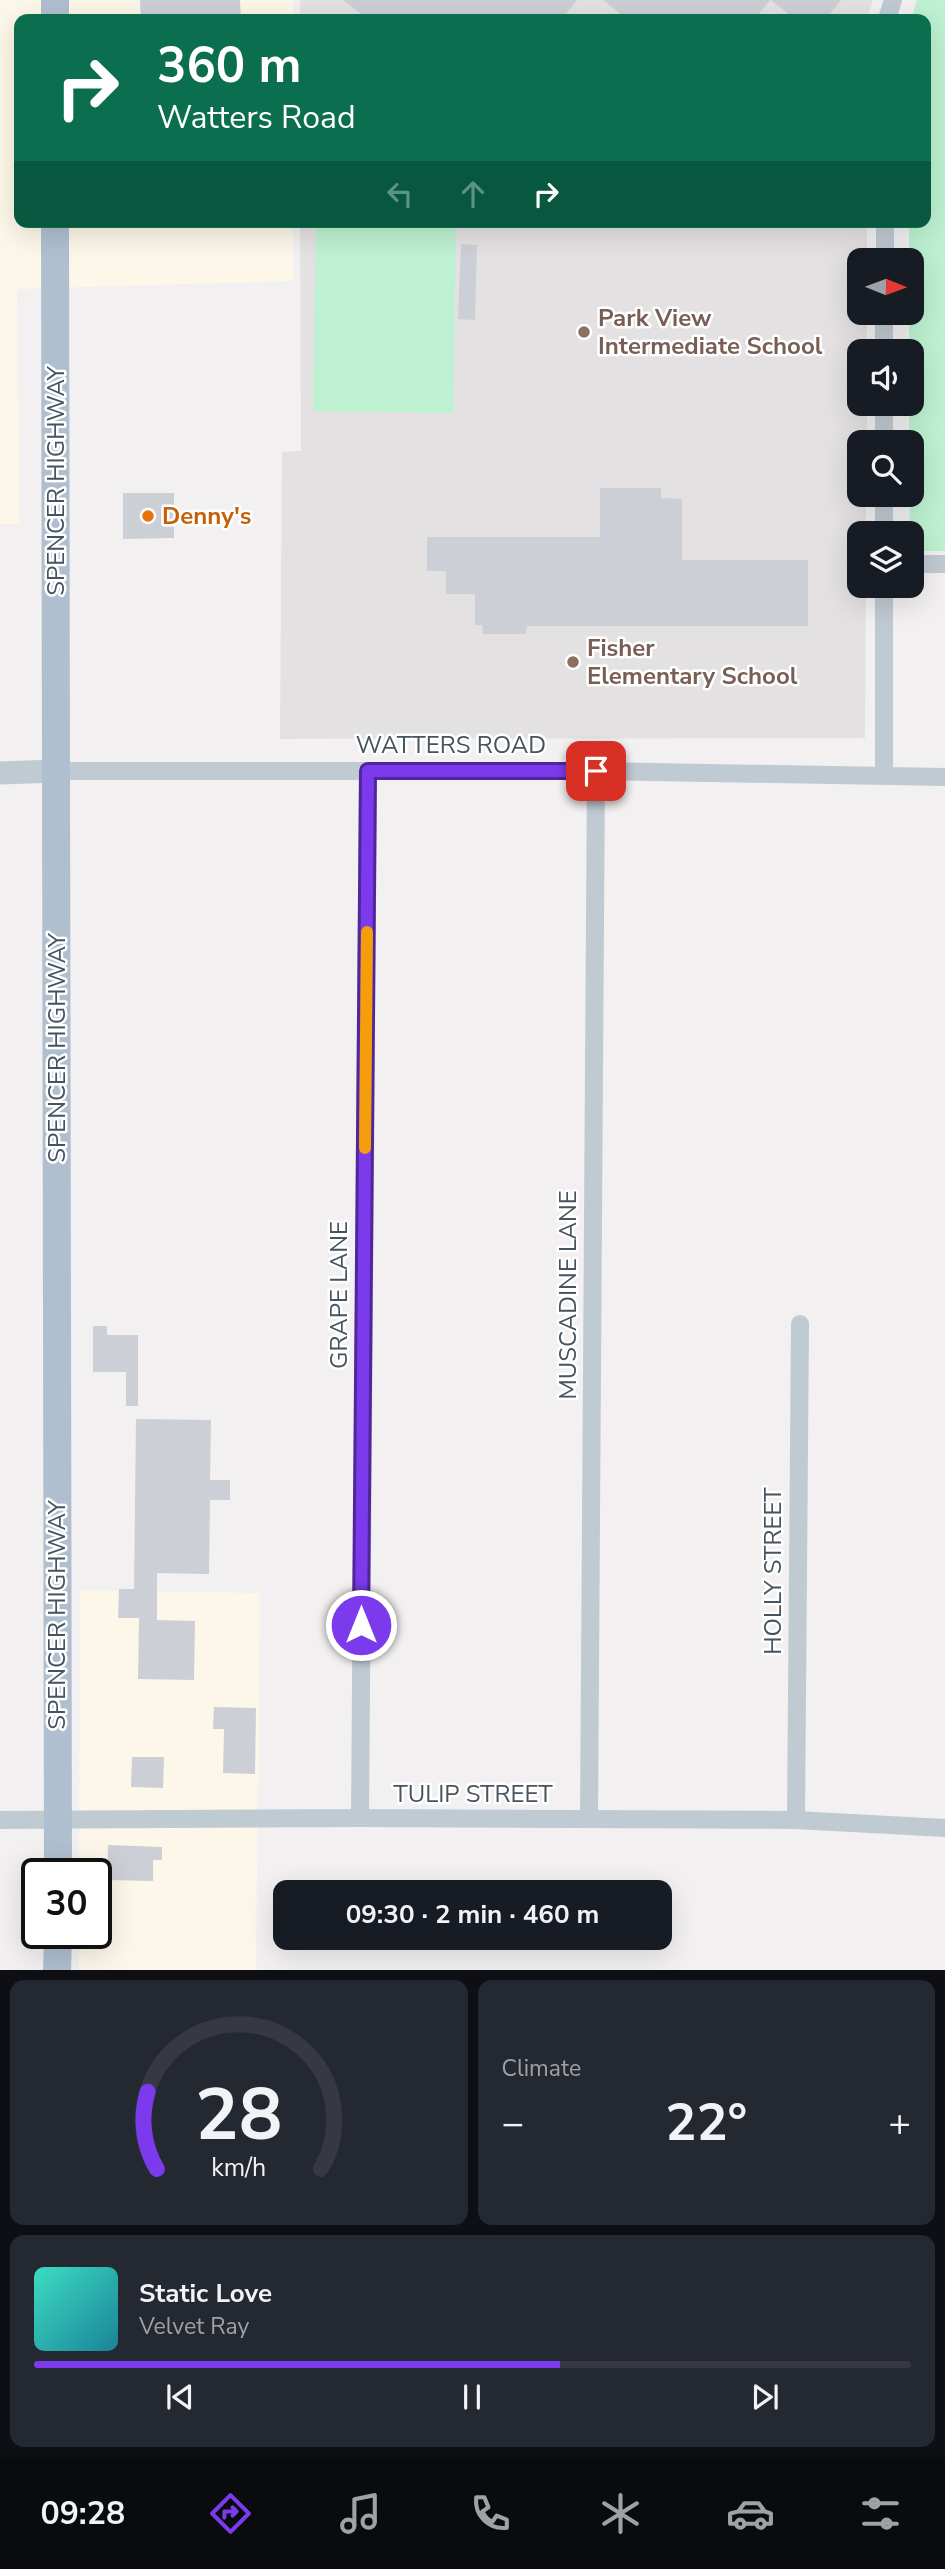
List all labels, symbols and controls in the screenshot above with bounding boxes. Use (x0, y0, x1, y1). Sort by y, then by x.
text: 360 m (157, 32, 301, 99)
icon: right (42, 42, 133, 133)
text: Watters Road (157, 96, 356, 139)
icon: left (381, 175, 419, 213)
icon: ahead (454, 175, 492, 213)
icon: right (527, 175, 565, 213)
north arrow (847, 248, 924, 326)
map controls (847, 248, 924, 598)
place label: Park View Intermediate School (598, 302, 823, 362)
marker: Park View Intermediate School (576, 324, 592, 340)
button: sound (847, 339, 924, 416)
street label: SPENCER HIGHWAY (40, 366, 72, 596)
button: search (847, 430, 924, 507)
place label: Denny's (162, 500, 251, 532)
marker: Denny's (140, 508, 156, 524)
button: layers (847, 521, 924, 598)
place label: Fisher Elementary School (587, 632, 798, 692)
marker: Fisher Elementary School (565, 654, 581, 670)
street label: WATTERS ROAD (356, 729, 546, 761)
pin (566, 741, 626, 801)
icon: arrive (577, 752, 615, 790)
street label: SPENCER HIGHWAY (41, 933, 73, 1163)
street label: MUSCADINE LANE (552, 1190, 584, 1400)
street label: GRAPE LANE (323, 1221, 355, 1369)
street label: HOLLY STREET (757, 1487, 789, 1655)
street label: SPENCER HIGHWAY (41, 1500, 73, 1730)
position arrow (324, 1588, 398, 1662)
street label: TULIP STREET (393, 1778, 553, 1810)
speed limit sign: 30 (21, 1858, 112, 1949)
text: 09:30 · 2 min · 460 m (346, 1897, 599, 1932)
text: Climate (502, 2053, 581, 2084)
text: 28 (195, 2065, 282, 2165)
text: 22° (665, 2087, 747, 2158)
text: − (502, 2098, 524, 2149)
text: + (888, 2098, 911, 2149)
text: km/h (211, 2150, 266, 2184)
text: Static Love (139, 2276, 272, 2311)
text: Velvet Ray (139, 2311, 249, 2342)
icon: previous (161, 2378, 199, 2416)
icon: pause (453, 2378, 491, 2416)
icon: next (746, 2378, 784, 2416)
icon: directions (206, 2489, 255, 2538)
icon: music (336, 2489, 385, 2538)
icon: phone (466, 2489, 515, 2538)
icon: climate (596, 2489, 645, 2538)
icon: car (726, 2489, 775, 2538)
icon: filters (856, 2489, 905, 2538)
text: 09:28 (40, 2492, 125, 2535)

